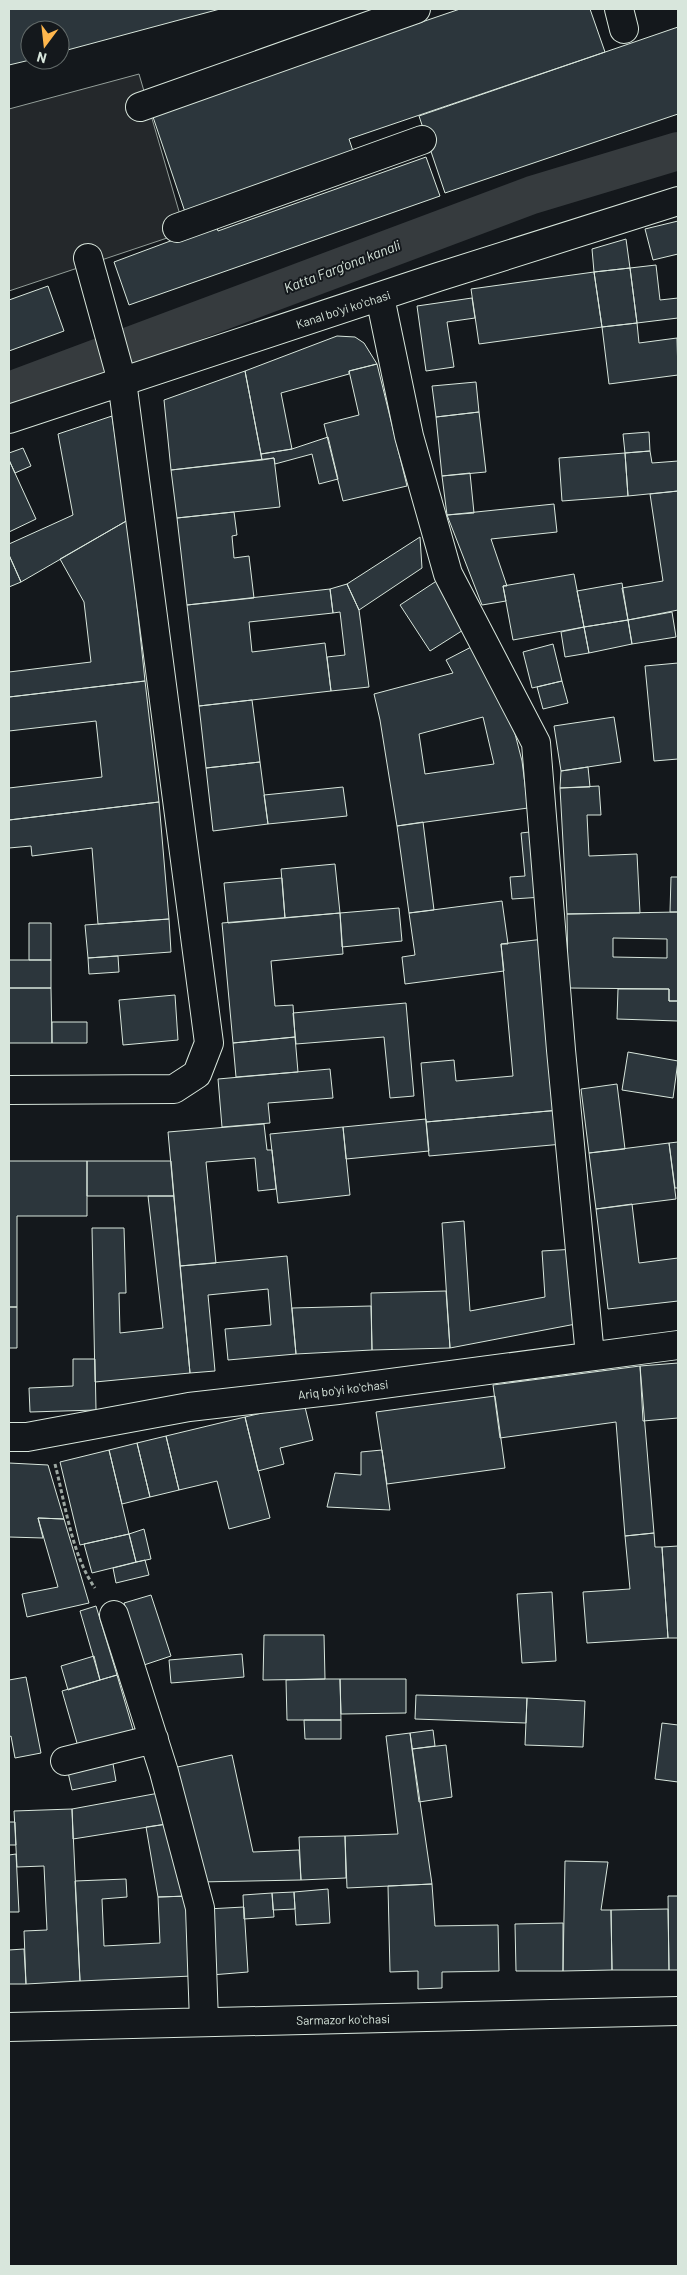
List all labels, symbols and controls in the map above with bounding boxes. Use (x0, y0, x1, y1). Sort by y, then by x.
north arrow (20, 20, 70, 70)
text: N (35, 49, 48, 67)
water label: Katta Farg'ona kanali (281, 236, 403, 296)
street label: Kanal boʻyi koʻchasi (294, 287, 392, 331)
street label: Ariq boʻyi koʻchasi (297, 1377, 389, 1401)
street label: Sarmazor koʻchasi (296, 2011, 390, 2027)

